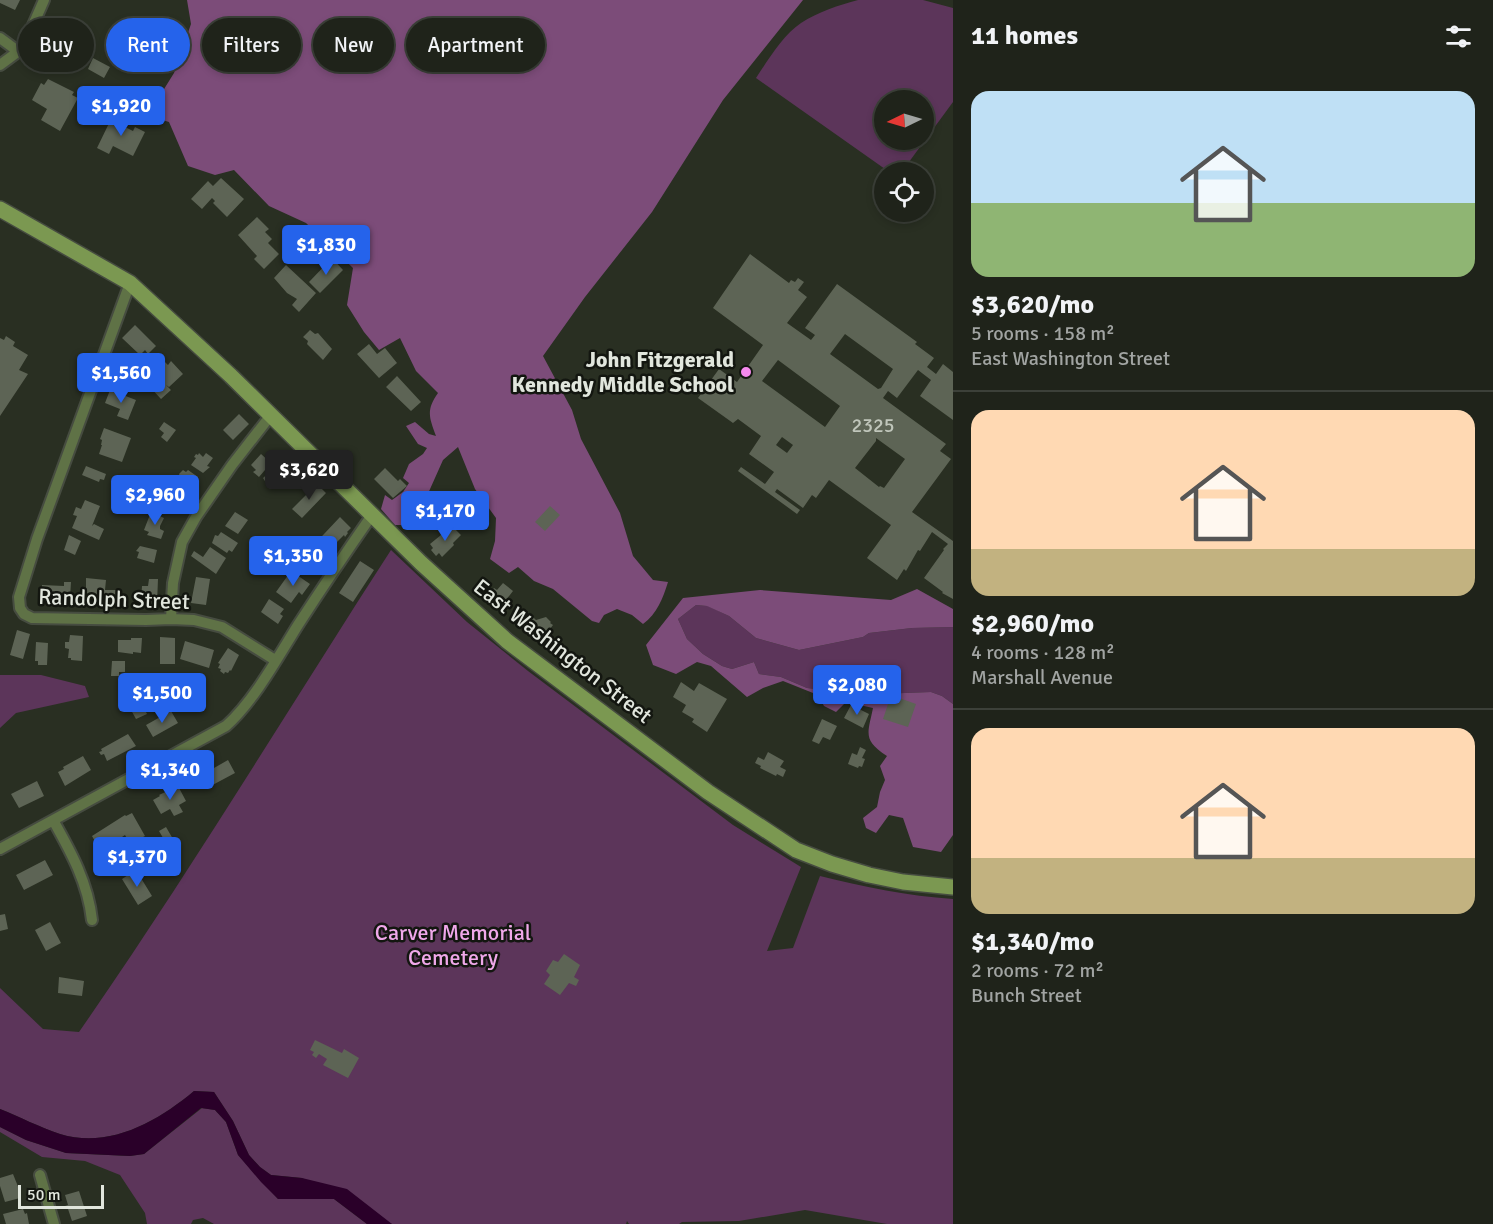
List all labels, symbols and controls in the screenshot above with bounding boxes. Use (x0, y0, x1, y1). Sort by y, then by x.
chip: Buy (18, 18, 94, 72)
chip: Rent (106, 18, 190, 72)
chip: Filters (202, 18, 301, 72)
chip: New (313, 18, 394, 72)
chip: Apartment (406, 18, 545, 72)
text: 11 homes (971, 20, 1078, 52)
icon: filters (1442, 20, 1475, 53)
pin: $1,920 (72, 86, 170, 137)
north arrow (874, 90, 934, 150)
map controls (874, 90, 934, 222)
text: $1,920 (91, 93, 151, 118)
icon: home (1169, 130, 1277, 238)
button: locate (874, 162, 934, 222)
pin: $1,830 (277, 225, 375, 276)
text: $1,830 (296, 232, 356, 257)
text: $3,620/mo (971, 289, 1094, 321)
text: 5 rooms · 158 m² (971, 321, 1115, 346)
place label: John Fitzgerald Kennedy Middle School (512, 346, 734, 398)
text: East Washington Street (971, 346, 1170, 371)
pin: $1,560 (72, 353, 170, 404)
text: $1,560 (91, 360, 151, 385)
marker: John Fitzgerald Kennedy Middle School (739, 365, 753, 379)
house number: 2325 (851, 413, 895, 438)
icon: home (1169, 449, 1277, 557)
pin: $3,620 (260, 450, 358, 501)
text: $3,620 (279, 457, 339, 482)
pin: $2,960 (106, 475, 204, 526)
text: $2,960 (125, 482, 185, 507)
pin: $1,170 (396, 491, 494, 542)
text: $1,170 (415, 498, 475, 523)
pin: $1,350 (244, 536, 342, 587)
text: $1,350 (263, 543, 323, 568)
street label: East Washington Street (468, 573, 658, 729)
street label: Randolph Street (38, 583, 191, 615)
text: $2,960/mo (971, 608, 1094, 640)
text: 4 rooms · 128 m² (971, 640, 1115, 665)
pin: $2,080 (808, 665, 906, 716)
text: Marshall Avenue (971, 665, 1113, 690)
text: $2,080 (827, 672, 887, 697)
pin: $1,500 (113, 673, 211, 724)
text: $1,500 (132, 680, 192, 705)
pin: $1,340 (121, 750, 219, 801)
text: $1,340 (140, 757, 200, 782)
icon: home (1169, 767, 1277, 875)
pin: $1,370 (88, 837, 186, 888)
text: $1,370 (107, 844, 167, 869)
park label: Carver Memorial Cemetery (375, 919, 531, 971)
text: $1,340/mo (971, 926, 1094, 958)
text: 2 rooms · 72 m² (971, 958, 1104, 983)
text: Bunch Street (971, 983, 1082, 1008)
scale bar (18, 1182, 104, 1210)
text: 50 m (27, 1185, 61, 1205)

